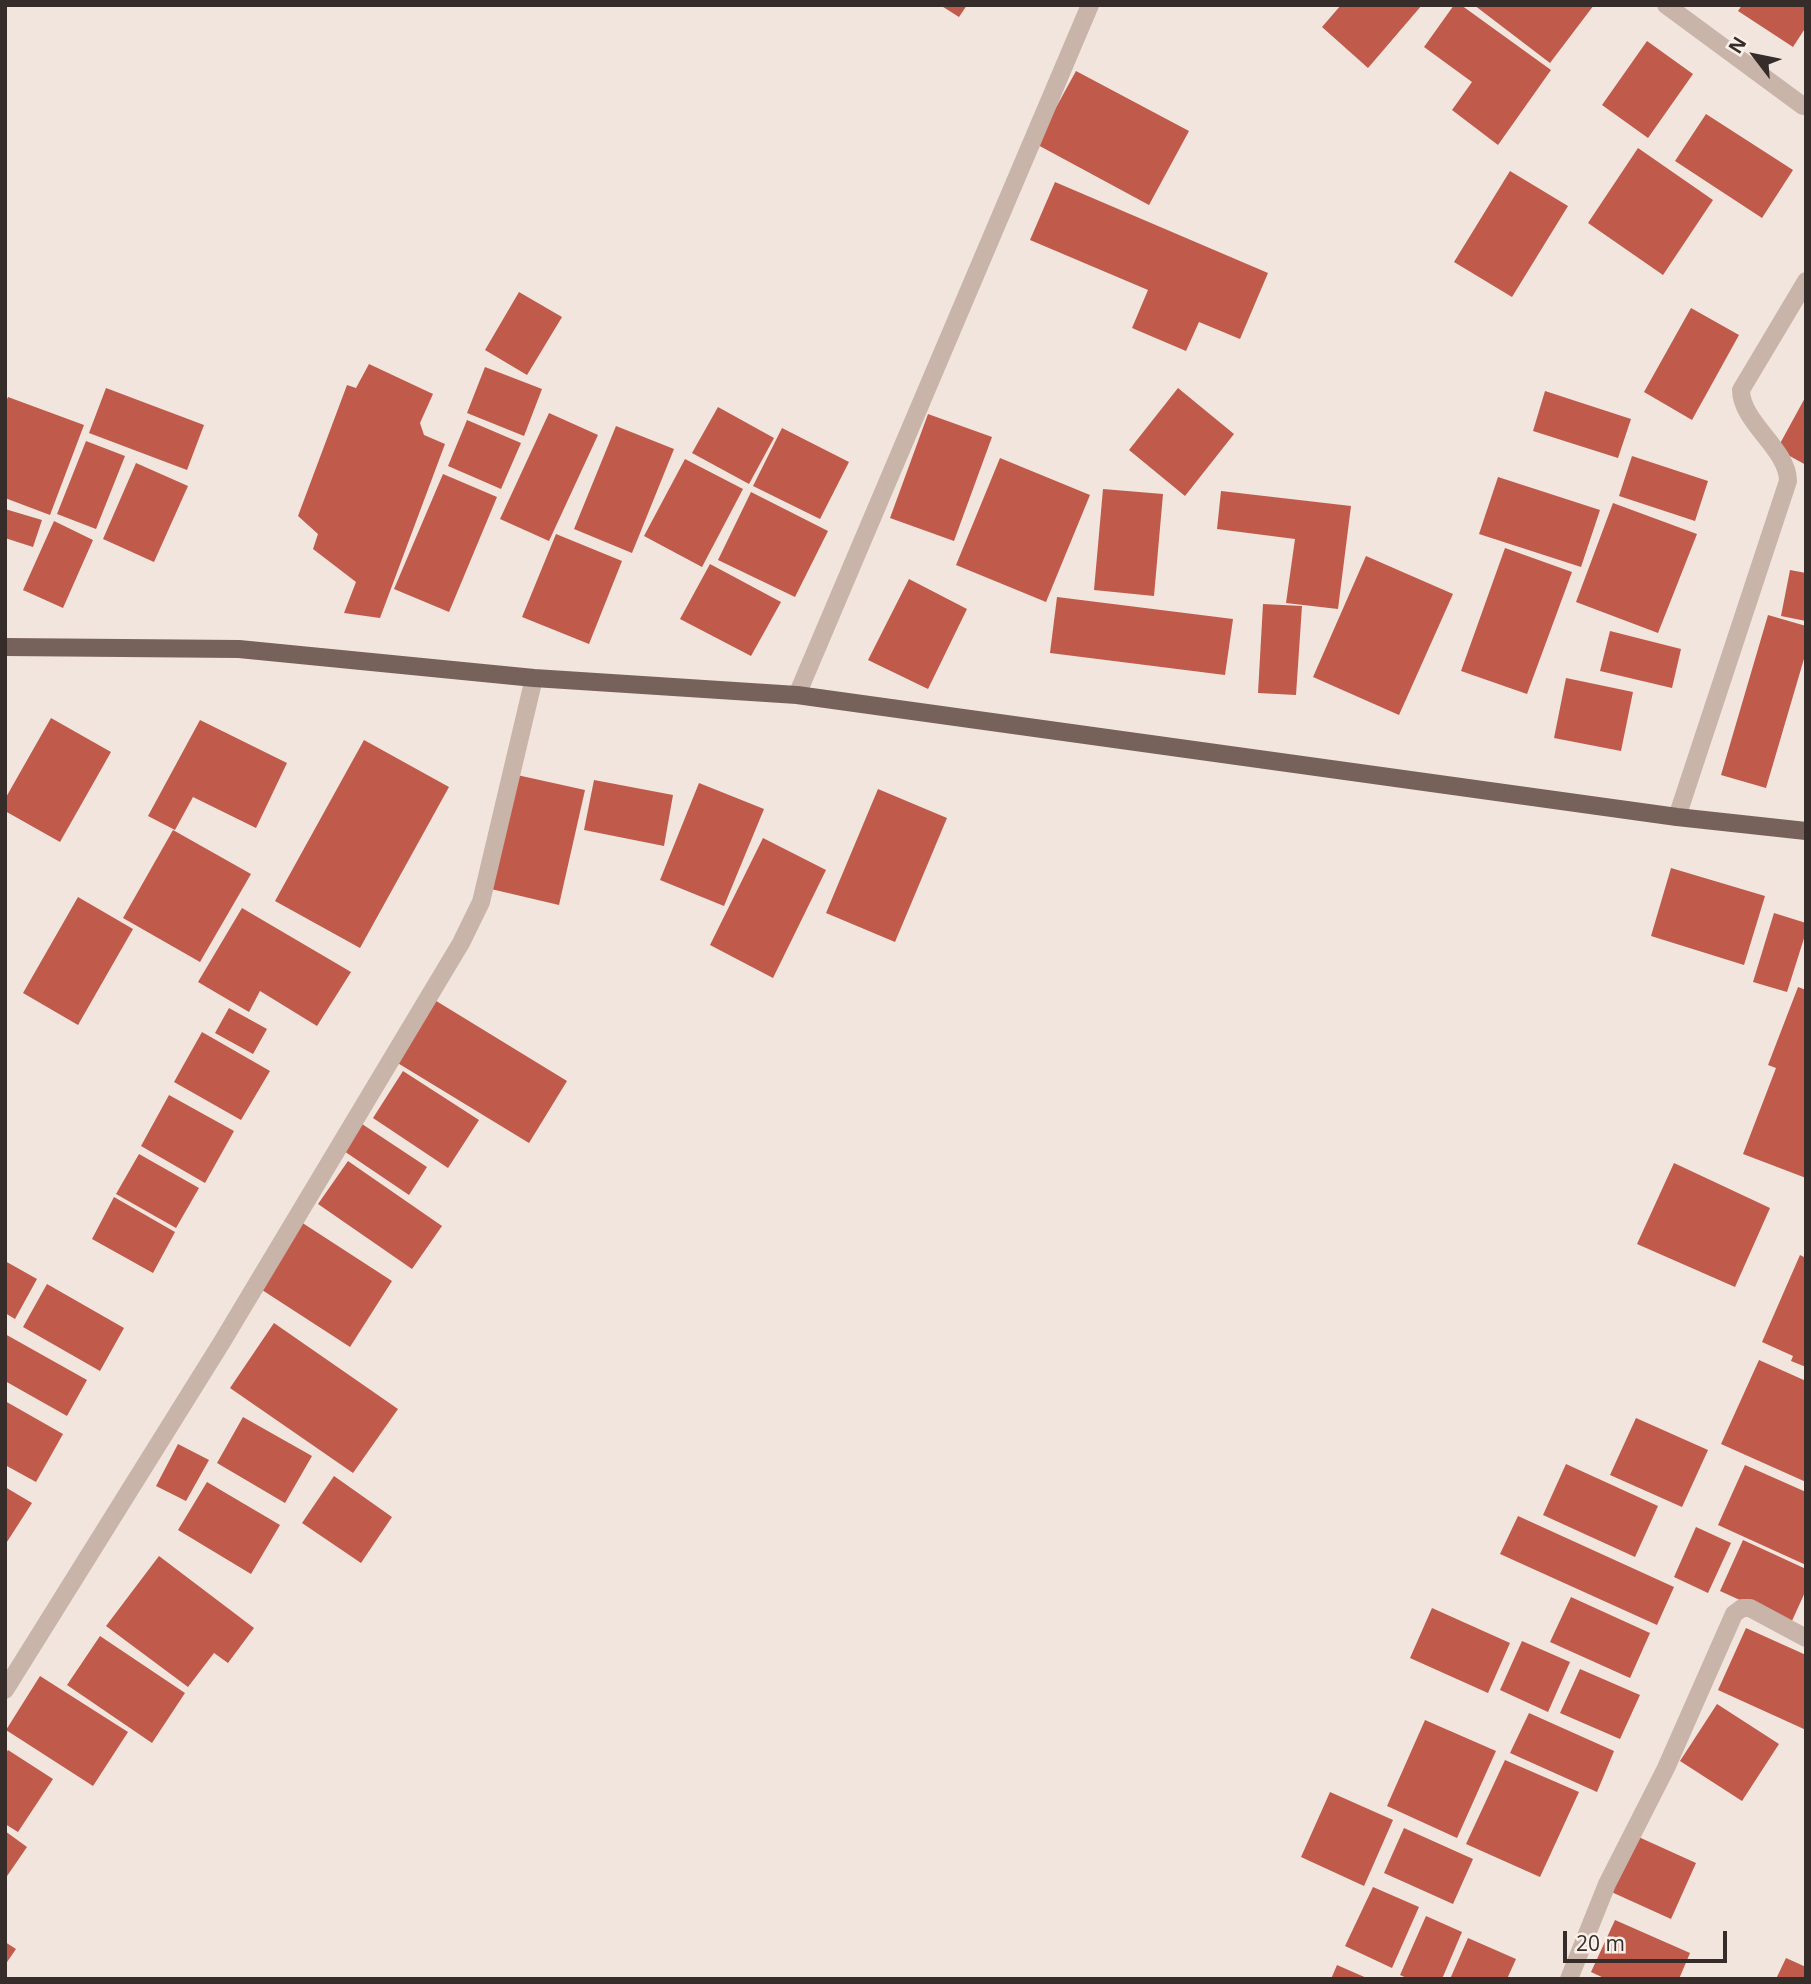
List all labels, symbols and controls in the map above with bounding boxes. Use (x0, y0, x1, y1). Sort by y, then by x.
north arrow (1720, 21, 1790, 91)
text: N (1722, 31, 1752, 58)
scale bar (1566, 1918, 1730, 1962)
text: 20 m (1576, 1929, 1625, 1957)

